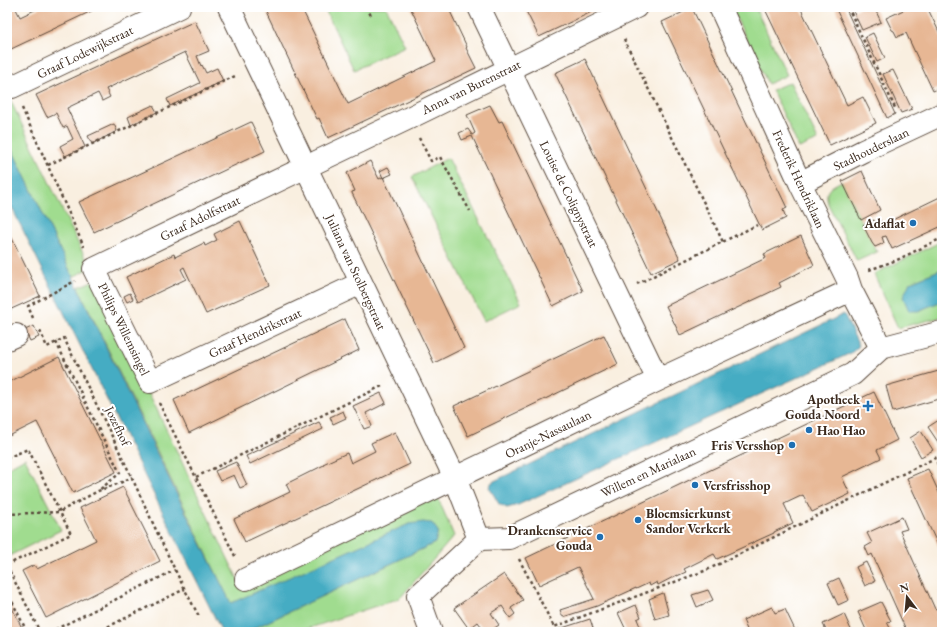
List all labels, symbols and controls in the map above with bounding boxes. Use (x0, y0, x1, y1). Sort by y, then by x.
street label: Graaf Lodewijkstraat (34, 21, 136, 83)
street label: Anna van Burenstraat (418, 56, 523, 119)
street label: Stadhouderslaan (830, 123, 912, 175)
street label: Frederik Hendriklaan (769, 127, 829, 231)
street label: Louise de Colignystraat (536, 138, 602, 250)
street label: Graaf Adolfstraat (157, 191, 243, 245)
street label: Juliana van Stolbergstraat (321, 210, 390, 333)
place label: Adaflat (864, 215, 905, 232)
marker: Adaflat (908, 218, 918, 228)
street label: Philips Willemsingel (94, 280, 154, 378)
street label: Graaf Hendrikstraat (206, 304, 304, 362)
place label: Apotheek Gouda Noord (785, 391, 861, 423)
marker: Apotheek Gouda Noord (863, 401, 873, 411)
street label: Jozefhof (101, 402, 136, 450)
street label: Oranje-Nassaulaan (502, 406, 594, 462)
place label: Hao Hao (817, 422, 866, 439)
marker: Hao Hao (804, 425, 814, 435)
place label: Fris Versshop (711, 437, 784, 454)
marker: Fris Versshop (787, 440, 797, 450)
street label: Willem en Marialaan (598, 442, 698, 501)
place label: Versfrisshop (703, 477, 770, 494)
marker: Versfrisshop (690, 480, 700, 490)
place label: Bloemsierkunst Sandor Verkerk (646, 505, 732, 537)
marker: Bloemsierkunst Sandor Verkerk (633, 515, 643, 525)
place label: Drankenservice Gouda (508, 522, 593, 554)
marker: Drankenservice Gouda (595, 532, 605, 542)
north arrow (887, 577, 927, 617)
text: N (898, 579, 911, 595)

